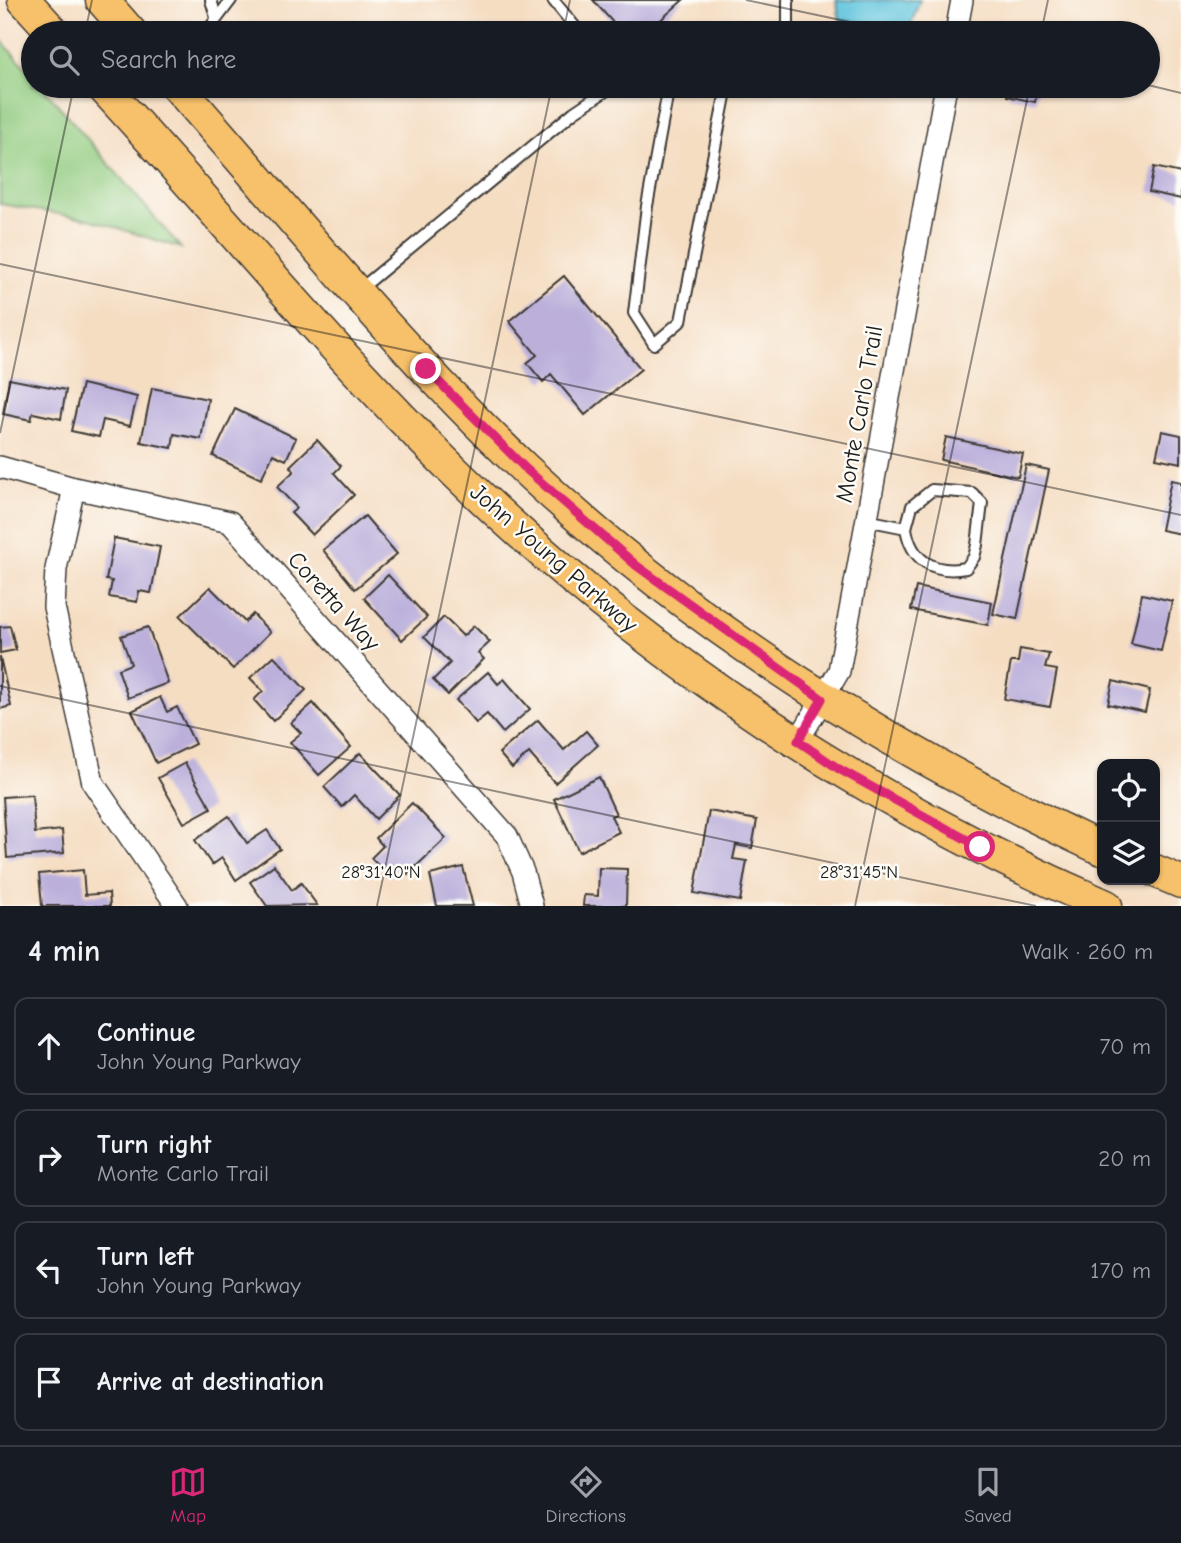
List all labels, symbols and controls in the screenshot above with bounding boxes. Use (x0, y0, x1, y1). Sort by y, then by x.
search box (21, 21, 1160, 98)
icon: search (45, 41, 83, 79)
text: Search here (101, 45, 236, 75)
street label: Monte Carlo Trail (830, 323, 888, 505)
route end (410, 353, 441, 384)
street label: John Young Parkway (465, 478, 644, 638)
street label: Coretta Way (282, 545, 386, 657)
map controls (1097, 759, 1160, 885)
button: locate (1097, 759, 1160, 822)
button: layers (1097, 822, 1160, 885)
route start (964, 831, 995, 862)
text: 28°31'40"N (341, 862, 421, 883)
text: 28°31'45"N (820, 862, 898, 883)
text: 4 min (28, 934, 100, 969)
text: Walk · 260 m (1022, 938, 1153, 965)
text: Continue (97, 1018, 195, 1048)
icon: ahead (30, 1027, 68, 1065)
text: 70 m (1099, 1033, 1151, 1060)
text: John Young Parkway (97, 1048, 301, 1075)
text: Turn right (97, 1130, 211, 1160)
icon: right (30, 1139, 68, 1177)
text: 20 m (1098, 1145, 1151, 1172)
text: Monte Carlo Trail (97, 1160, 269, 1187)
text: Turn left (97, 1242, 194, 1272)
icon: left (30, 1251, 68, 1289)
text: 170 m (1090, 1257, 1151, 1284)
text: John Young Parkway (97, 1272, 301, 1299)
icon: arrive (30, 1363, 68, 1401)
text: Arrive at destination (97, 1367, 324, 1397)
tab: Map (169, 1463, 207, 1527)
tab: Directions (546, 1463, 626, 1527)
tab: Saved (964, 1463, 1012, 1527)

